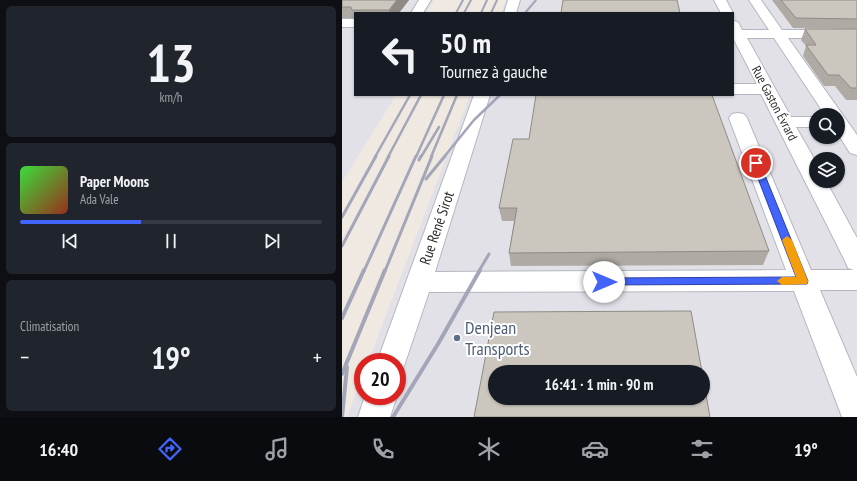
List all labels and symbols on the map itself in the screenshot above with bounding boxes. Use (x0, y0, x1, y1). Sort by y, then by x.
street label: Rue Gaston Évrard (748, 63, 801, 143)
pin (739, 146, 773, 180)
street label: Rue René Sirot (415, 189, 458, 267)
position arrow (583, 261, 625, 303)
place label: Denjean Transports (465, 316, 530, 360)
marker: Denjean Transports (452, 333, 462, 343)
speed limit sign: 20 (354, 353, 406, 405)

